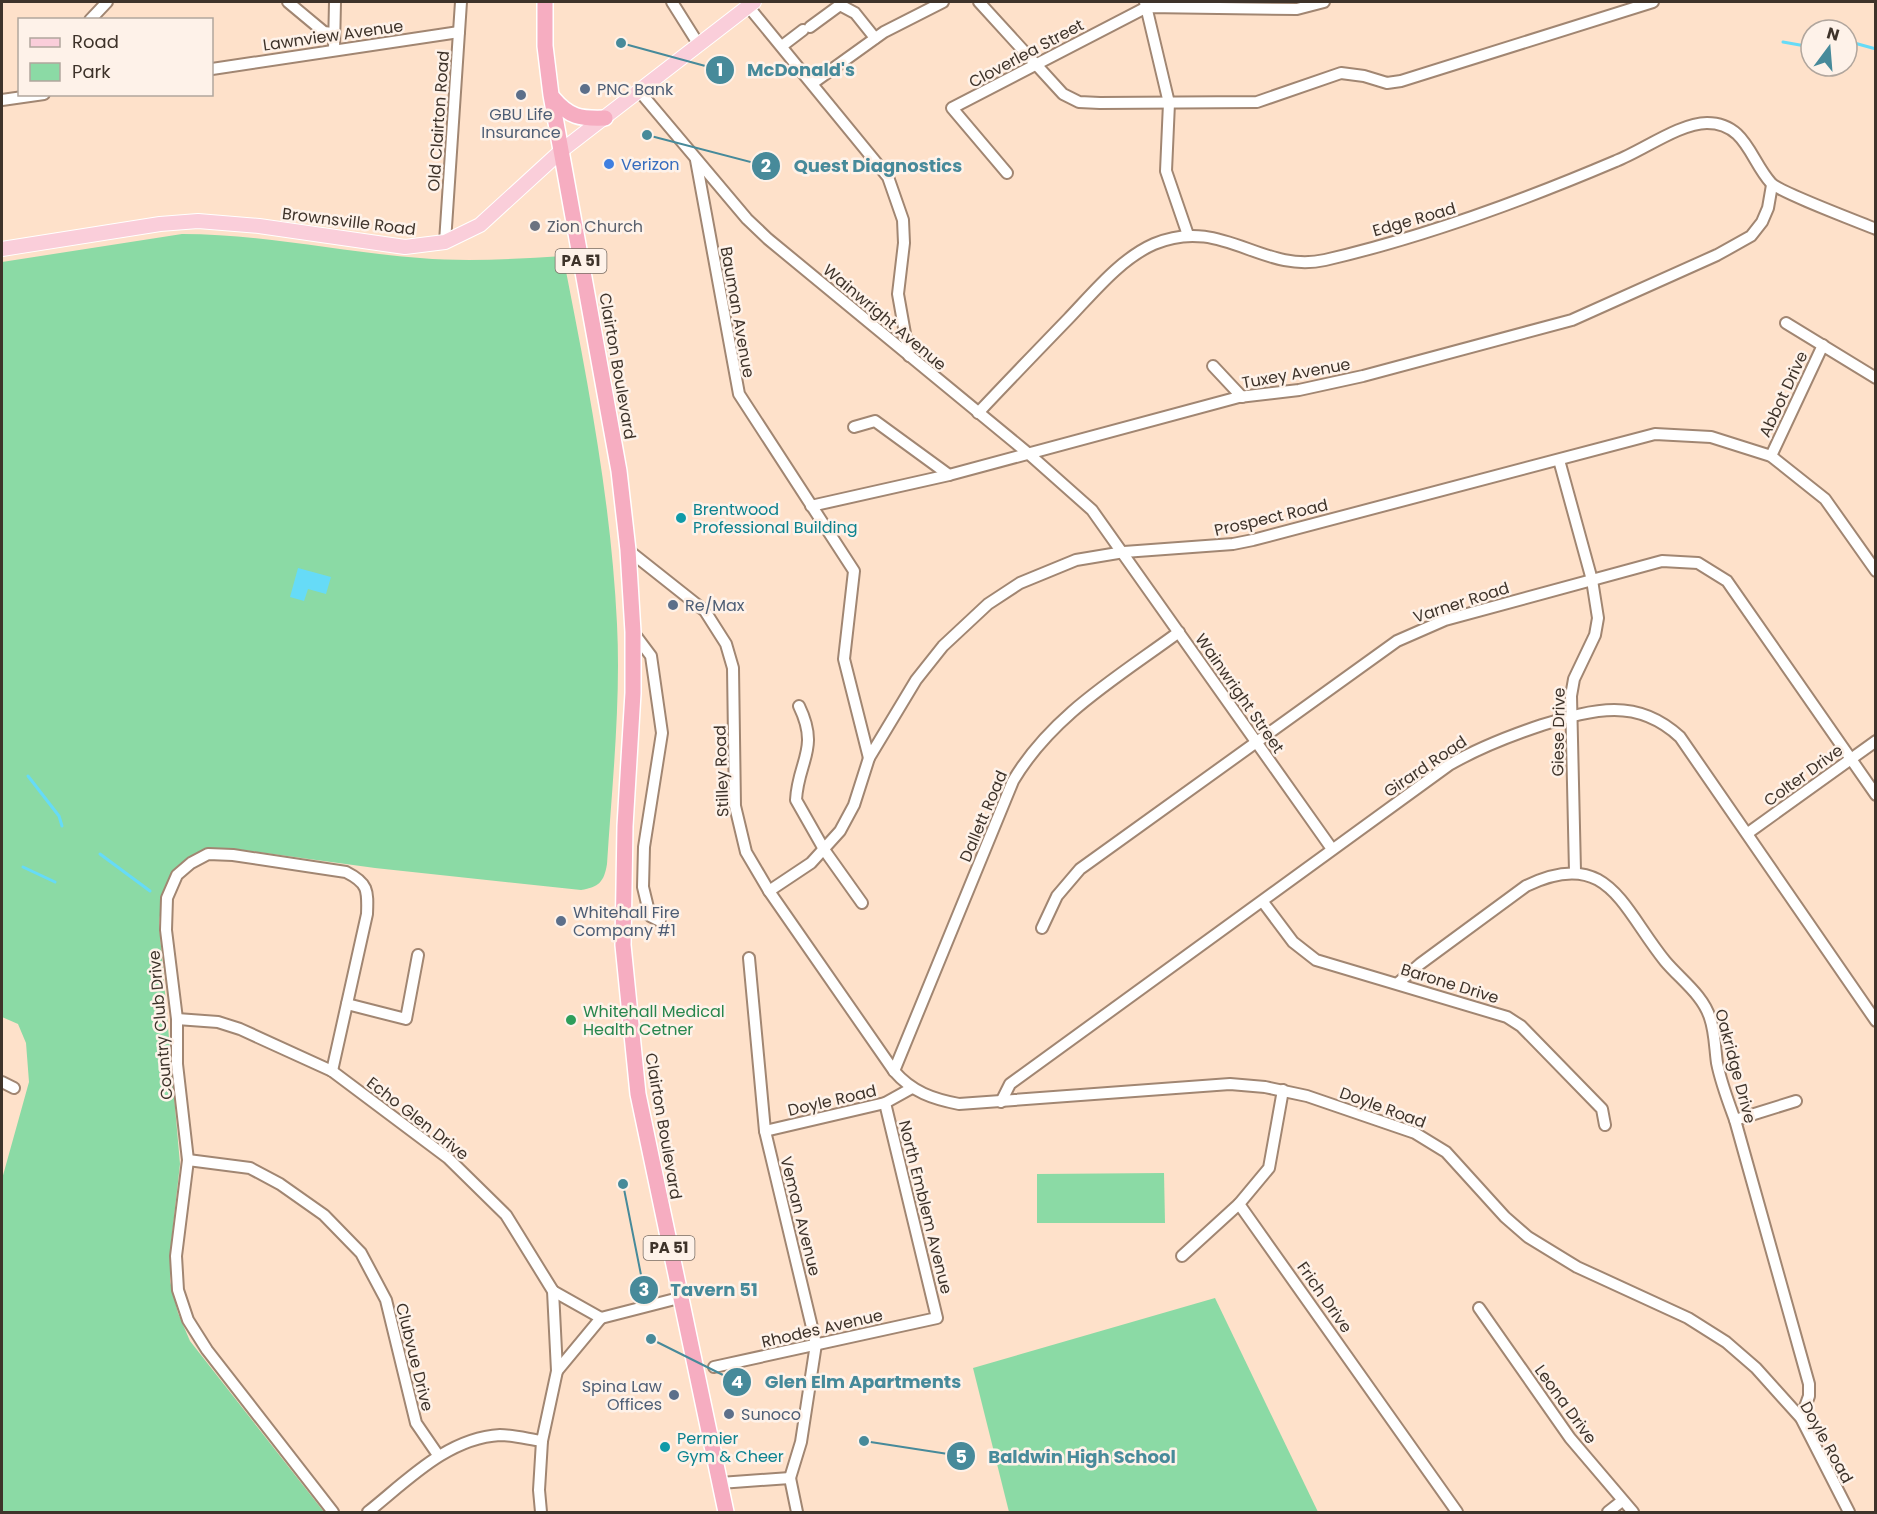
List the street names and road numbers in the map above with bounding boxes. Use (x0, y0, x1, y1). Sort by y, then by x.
street label: Cloverlea Street (965, 13, 1088, 93)
street label: Lawnview Avenue (261, 14, 405, 57)
street label: Old Clairton Road (422, 50, 455, 192)
street label: Edge Road (1370, 197, 1458, 242)
street label: Brownsville Road (281, 202, 417, 241)
street label: Bauman Avenue (715, 245, 760, 380)
road number: PA 51 (556, 249, 606, 273)
street label: Wainwright Avenue (818, 259, 951, 376)
street label: Clairton Boulevard (593, 291, 642, 441)
street label: Abbot Drive (1753, 347, 1814, 441)
street label: Tuxey Avenue (1240, 353, 1352, 394)
street label: Prospect Road (1212, 493, 1330, 542)
street label: Varner Road (1410, 576, 1512, 629)
street label: Wainwright Street (1190, 629, 1290, 758)
street label: Giese Drive (1546, 687, 1571, 777)
street label: Stilley Road (708, 725, 735, 817)
street label: Girard Road (1379, 730, 1471, 803)
street label: Colter Drive (1759, 739, 1848, 812)
street label: Dallett Road (954, 767, 1013, 866)
street label: Country Club Drive (143, 949, 178, 1101)
street label: Barone Drive (1398, 958, 1502, 1009)
street label: Oakridge Drive (1709, 1006, 1762, 1126)
street label: Clairton Boulevard (639, 1051, 688, 1201)
street label: Echo Glen Drive (362, 1071, 474, 1166)
street label: Doyle Road (786, 1079, 879, 1122)
street label: Doyle Road (1336, 1081, 1429, 1134)
street label: North Emblem Avenue (893, 1118, 958, 1296)
street label: Veman Avenue (775, 1154, 827, 1278)
road number: PA 51 (644, 1236, 694, 1260)
street label: Frich Drive (1292, 1257, 1358, 1338)
street label: Clubvue Drive (390, 1301, 439, 1414)
street label: Rhodes Avenue (759, 1303, 885, 1354)
street label: Leona Drive (1529, 1360, 1602, 1449)
street label: Doyle Road (1795, 1397, 1859, 1487)

